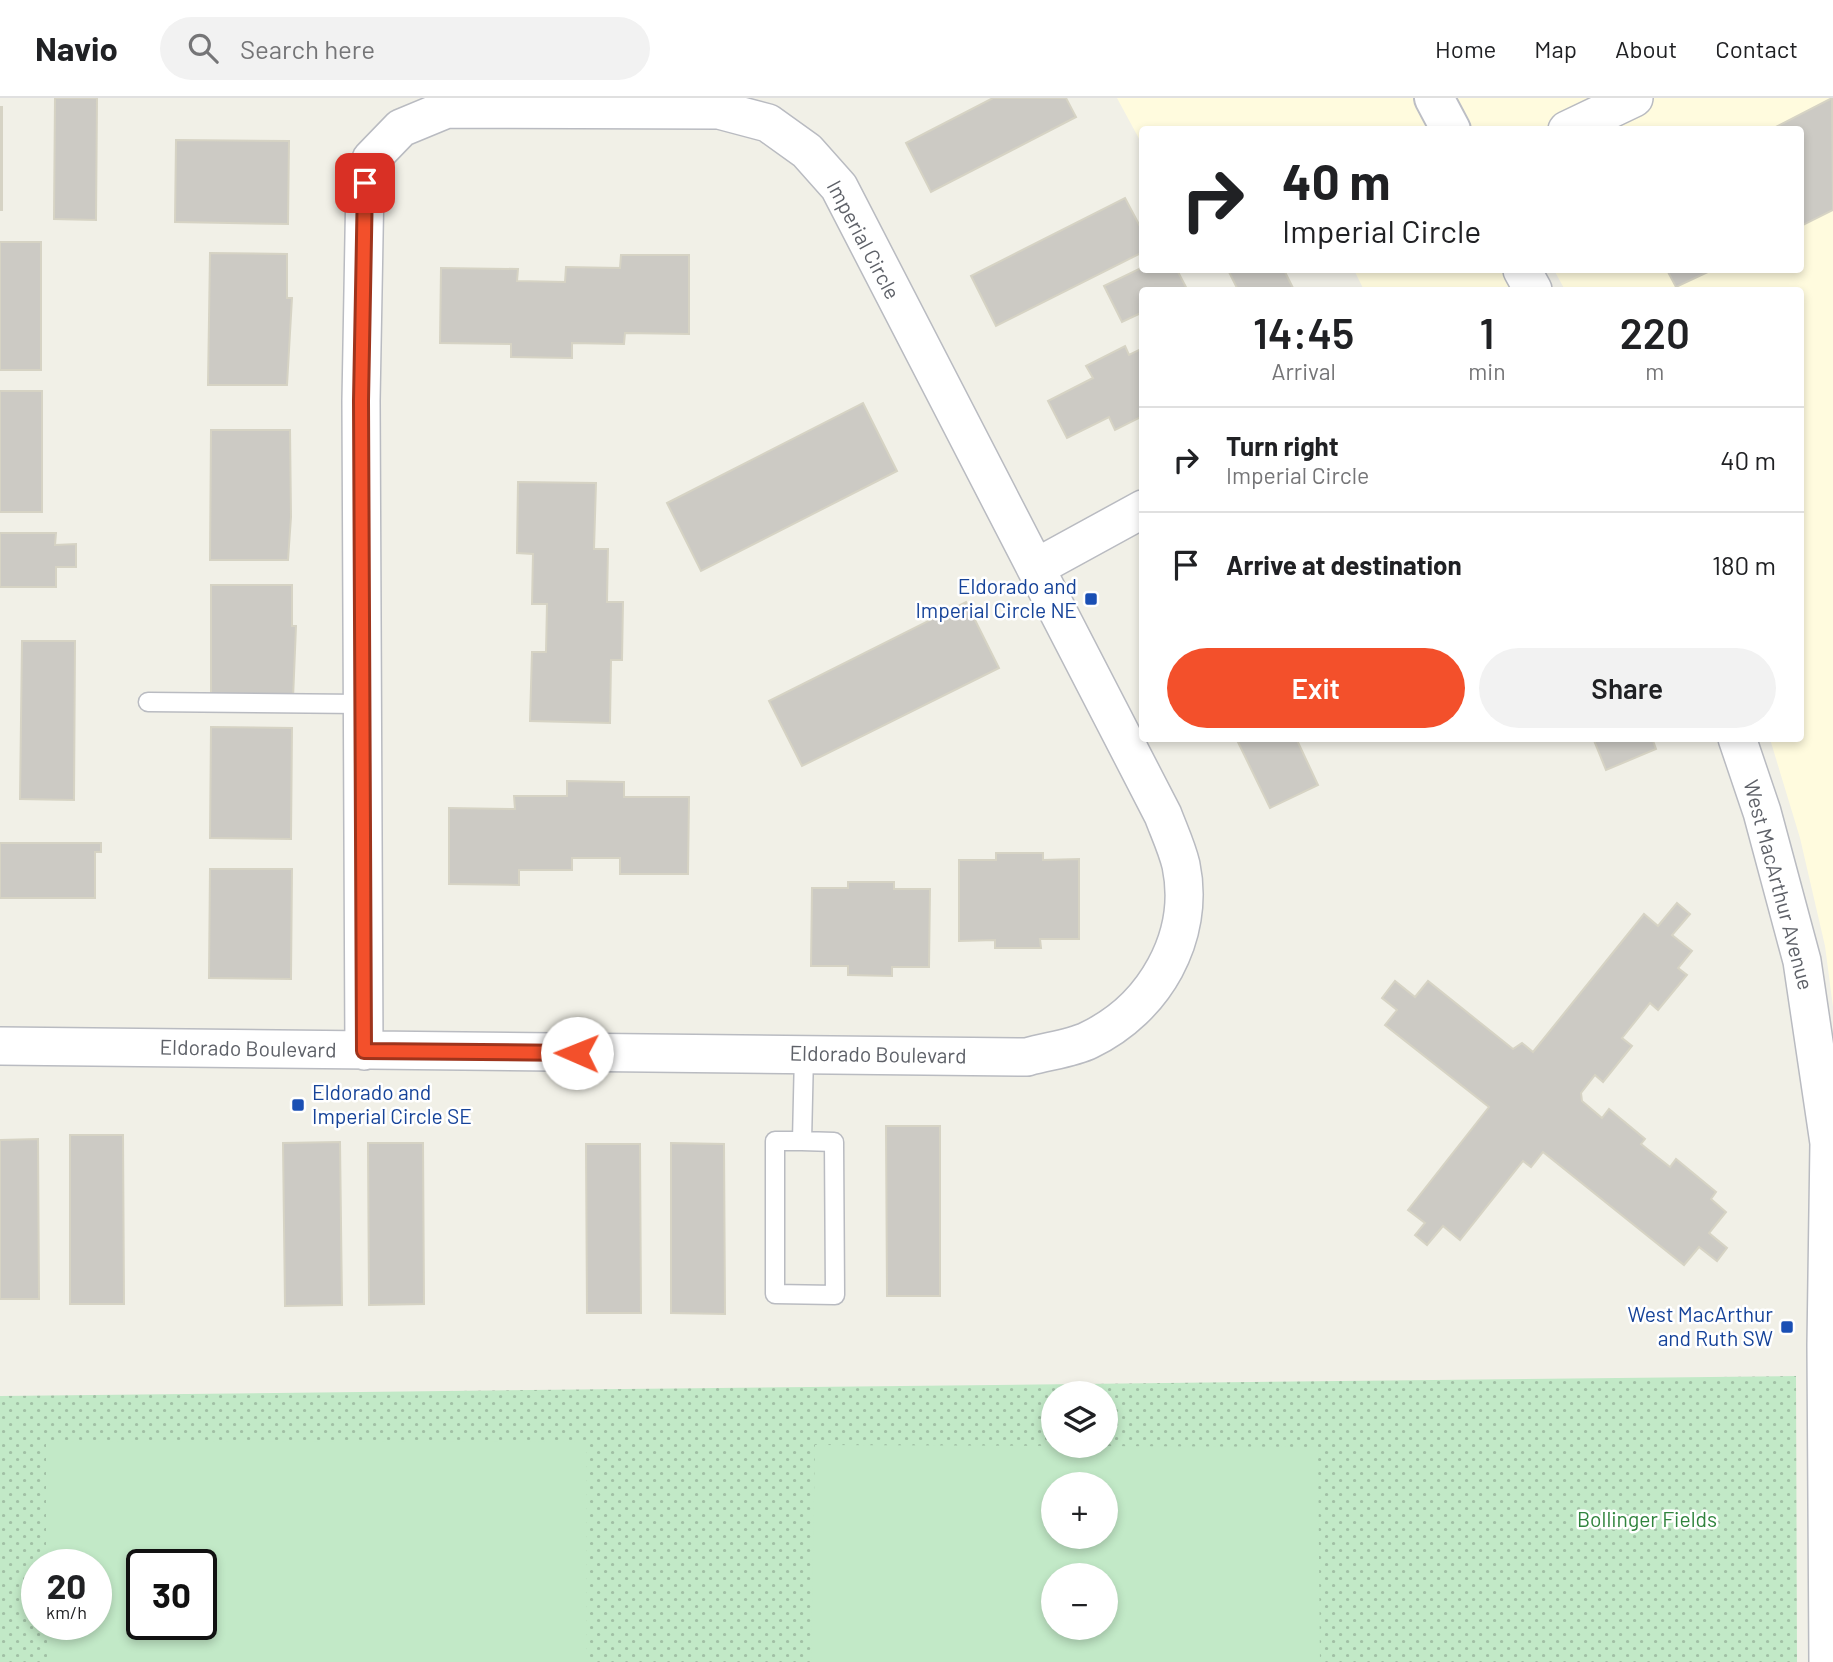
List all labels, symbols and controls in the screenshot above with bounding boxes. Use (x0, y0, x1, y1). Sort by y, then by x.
search box (160, 17, 650, 80)
text: Navio (35, 28, 118, 68)
icon: search (184, 29, 222, 67)
text: Search here (240, 33, 375, 64)
text: Home (1435, 34, 1496, 63)
text: Map (1534, 34, 1577, 63)
text: About (1615, 34, 1677, 63)
text: Contact (1715, 34, 1798, 63)
text: 40 m (1282, 151, 1390, 210)
pin (335, 153, 395, 213)
icon: right (1167, 154, 1258, 245)
icon: arrive (346, 164, 384, 202)
street label: Imperial Circle (823, 176, 906, 303)
text: Imperial Circle (1282, 211, 1481, 249)
text: 14:45 (1253, 307, 1354, 357)
text: 1 (1480, 307, 1494, 357)
text: 220 (1620, 307, 1690, 357)
text: Arrival (1272, 357, 1336, 385)
text: min (1468, 357, 1506, 385)
text: m (1645, 357, 1664, 385)
text: Turn right (1226, 430, 1339, 461)
icon: right (1167, 441, 1205, 479)
text: 40 m (1720, 444, 1776, 475)
text: Imperial Circle (1226, 461, 1369, 489)
icon: arrive (1167, 546, 1205, 584)
text: Arrive at destination (1226, 549, 1462, 580)
text: 180 m (1712, 549, 1776, 580)
place label: Eldorado and Imperial Circle NE (915, 573, 1077, 622)
marker: Eldorado and Imperial Circle NE (1083, 591, 1099, 607)
button: Exit (1167, 648, 1465, 728)
button: Share (1479, 648, 1776, 728)
street label: West MacArthur Avenue (1739, 777, 1820, 992)
position arrow (540, 1016, 614, 1090)
street label: Eldorado Boulevard (159, 1033, 337, 1062)
street label: Eldorado Boulevard (789, 1039, 967, 1068)
place label: Eldorado and Imperial Circle SE (312, 1079, 472, 1128)
marker: Eldorado and Imperial Circle SE (290, 1097, 306, 1113)
place label: West MacArthur and Ruth SW (1627, 1301, 1773, 1350)
marker: West MacArthur and Ruth SW (1779, 1319, 1795, 1335)
map controls (1041, 1381, 1118, 1640)
button: layers (1041, 1381, 1118, 1458)
button: + (1041, 1472, 1118, 1549)
park label: Bollinger Fields (1577, 1506, 1717, 1531)
speed limit sign: 30 (126, 1549, 217, 1640)
button: − (1041, 1563, 1118, 1640)
text: 20 (47, 1564, 86, 1606)
text: km/h (46, 1601, 87, 1623)

